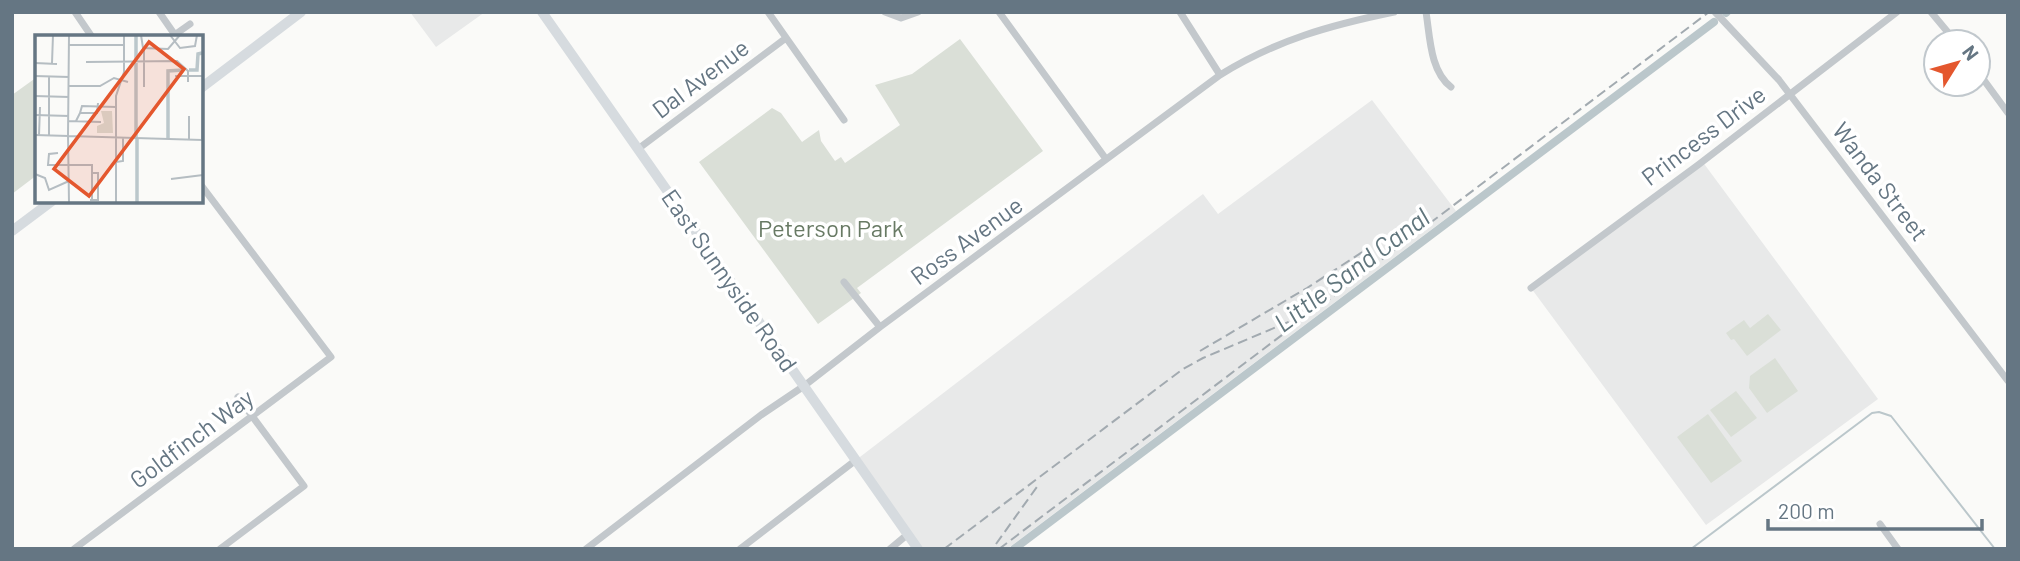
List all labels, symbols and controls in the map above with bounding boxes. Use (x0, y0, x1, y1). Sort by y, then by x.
north arrow (1922, 28, 1992, 98)
street label: Dal Avenue (646, 32, 754, 124)
inset map (35, 35, 203, 203)
text: N (1958, 40, 1984, 64)
street label: Princess Drive (1635, 79, 1771, 191)
street label: Wanda Street (1827, 116, 1935, 246)
street label: East Sunnyside Road (656, 183, 804, 377)
street label: Ross Avenue (904, 190, 1028, 290)
water label: Little Sand Canal (1267, 201, 1435, 337)
park label: Peterson Park (758, 213, 904, 242)
street label: Goldfinch Way (124, 382, 258, 494)
scale bar (1768, 488, 1982, 532)
text: 200 m (1778, 498, 1835, 523)

